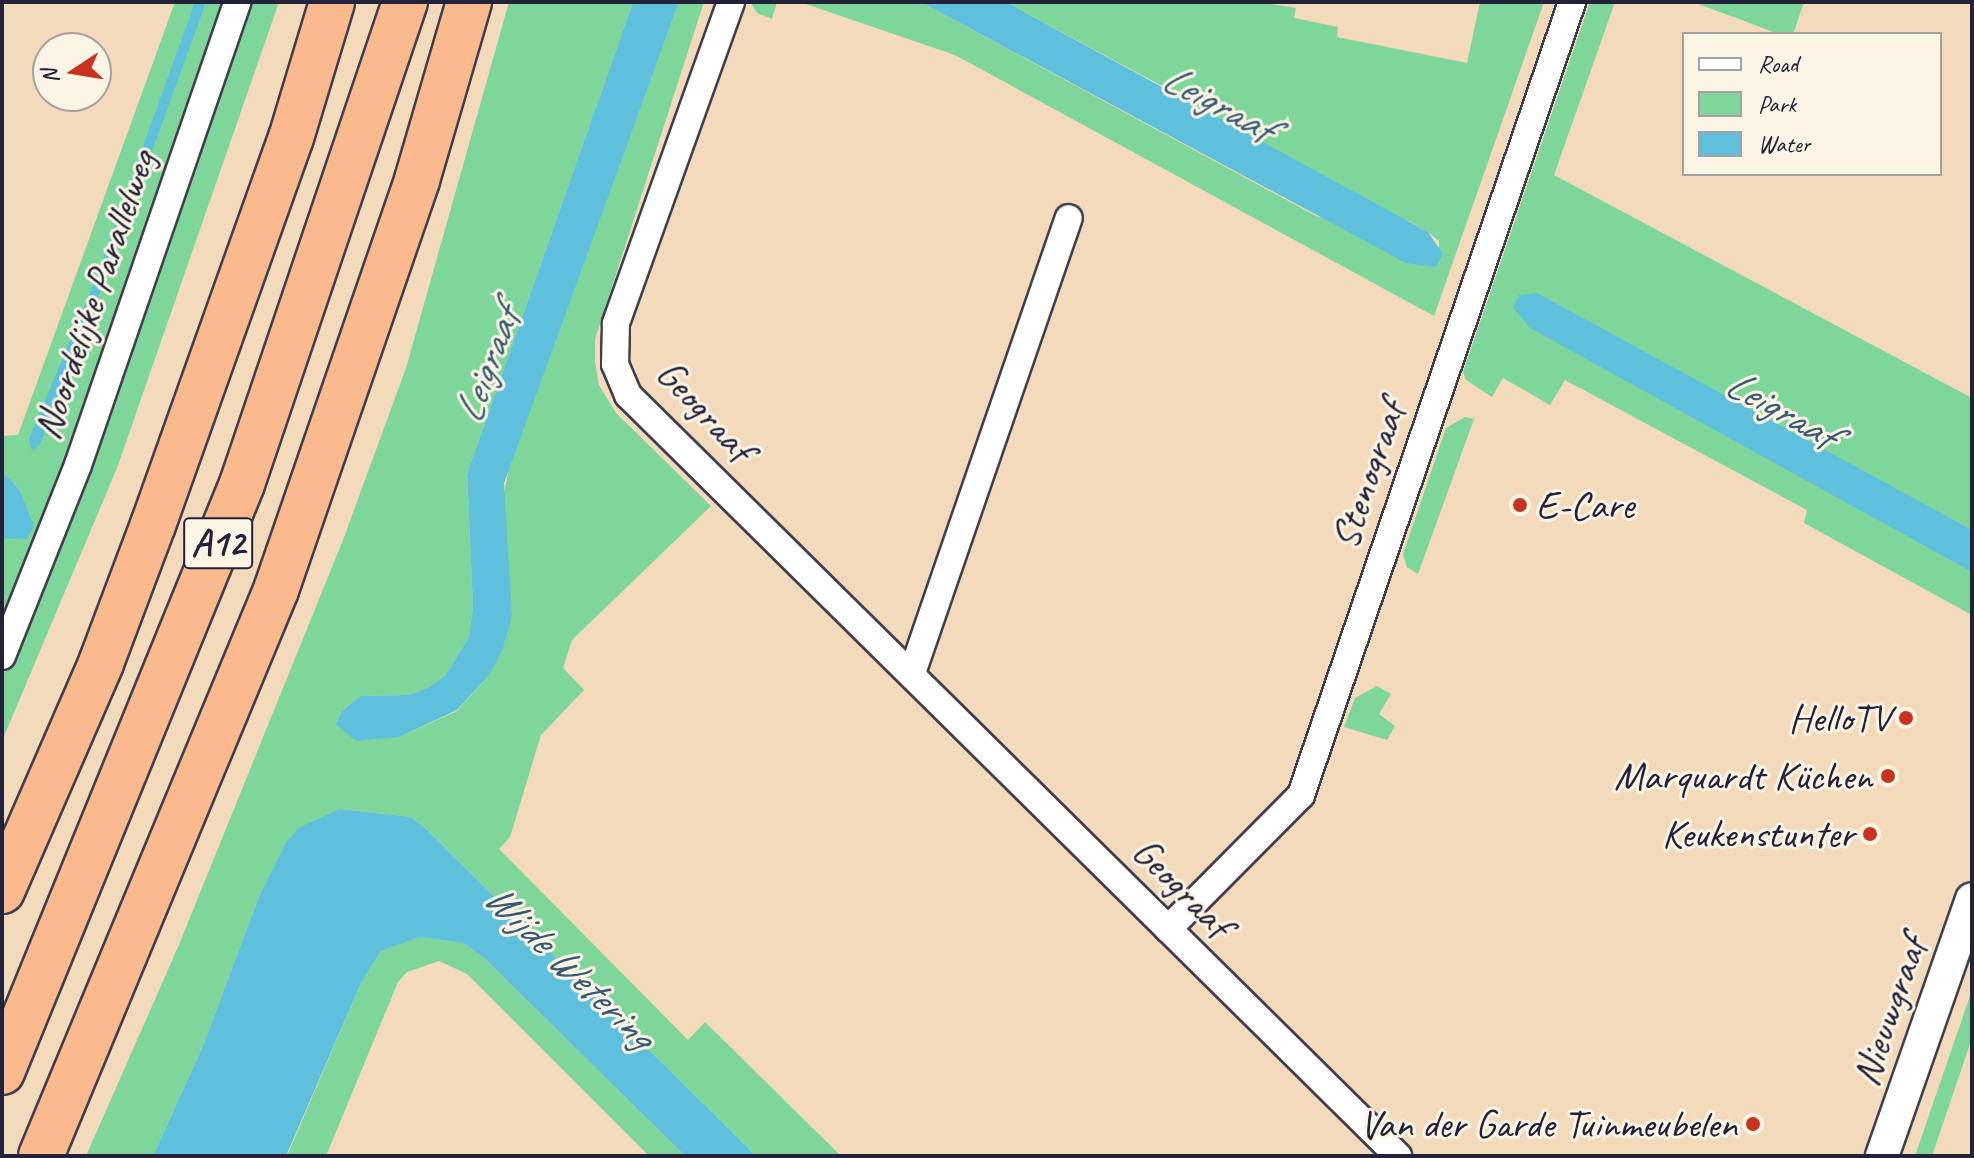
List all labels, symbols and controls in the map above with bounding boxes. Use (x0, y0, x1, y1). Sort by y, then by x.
north arrow (32, 32, 112, 112)
legend (1682, 32, 1942, 176)
text: Road (1758, 49, 1798, 79)
water label: Leigraaf (1153, 53, 1281, 153)
text: N (35, 67, 66, 86)
text: Park (1758, 89, 1796, 119)
text: Water (1758, 129, 1810, 159)
street label: Noordelijke Parallelweg (22, 145, 166, 445)
water label: Leigraaf (443, 302, 531, 430)
street label: Geograaf (646, 349, 764, 471)
water label: Leigraaf (1717, 359, 1843, 459)
street label: Stenograaf (1320, 395, 1416, 555)
place label: E-Care (1536, 481, 1634, 529)
marker: E-Care (1511, 496, 1529, 514)
road number: A12 (182, 509, 254, 577)
place label: HelloTV (1789, 694, 1890, 742)
marker: HelloTV (1897, 709, 1915, 727)
place label: Marquardt Küchen (1614, 752, 1872, 800)
marker: Marquardt Küchen (1879, 767, 1897, 785)
place label: Keukenstunter (1662, 810, 1854, 858)
marker: Keukenstunter (1861, 825, 1879, 843)
street label: Geograaf (1122, 827, 1242, 947)
water label: Wijde Wetering (473, 873, 665, 1059)
street label: Nieuwgraaf (1841, 930, 1937, 1092)
place label: Van der Garde Tuinmeubelen (1356, 1100, 1737, 1148)
marker: Van der Garde Tuinmeubelen (1744, 1115, 1762, 1133)

